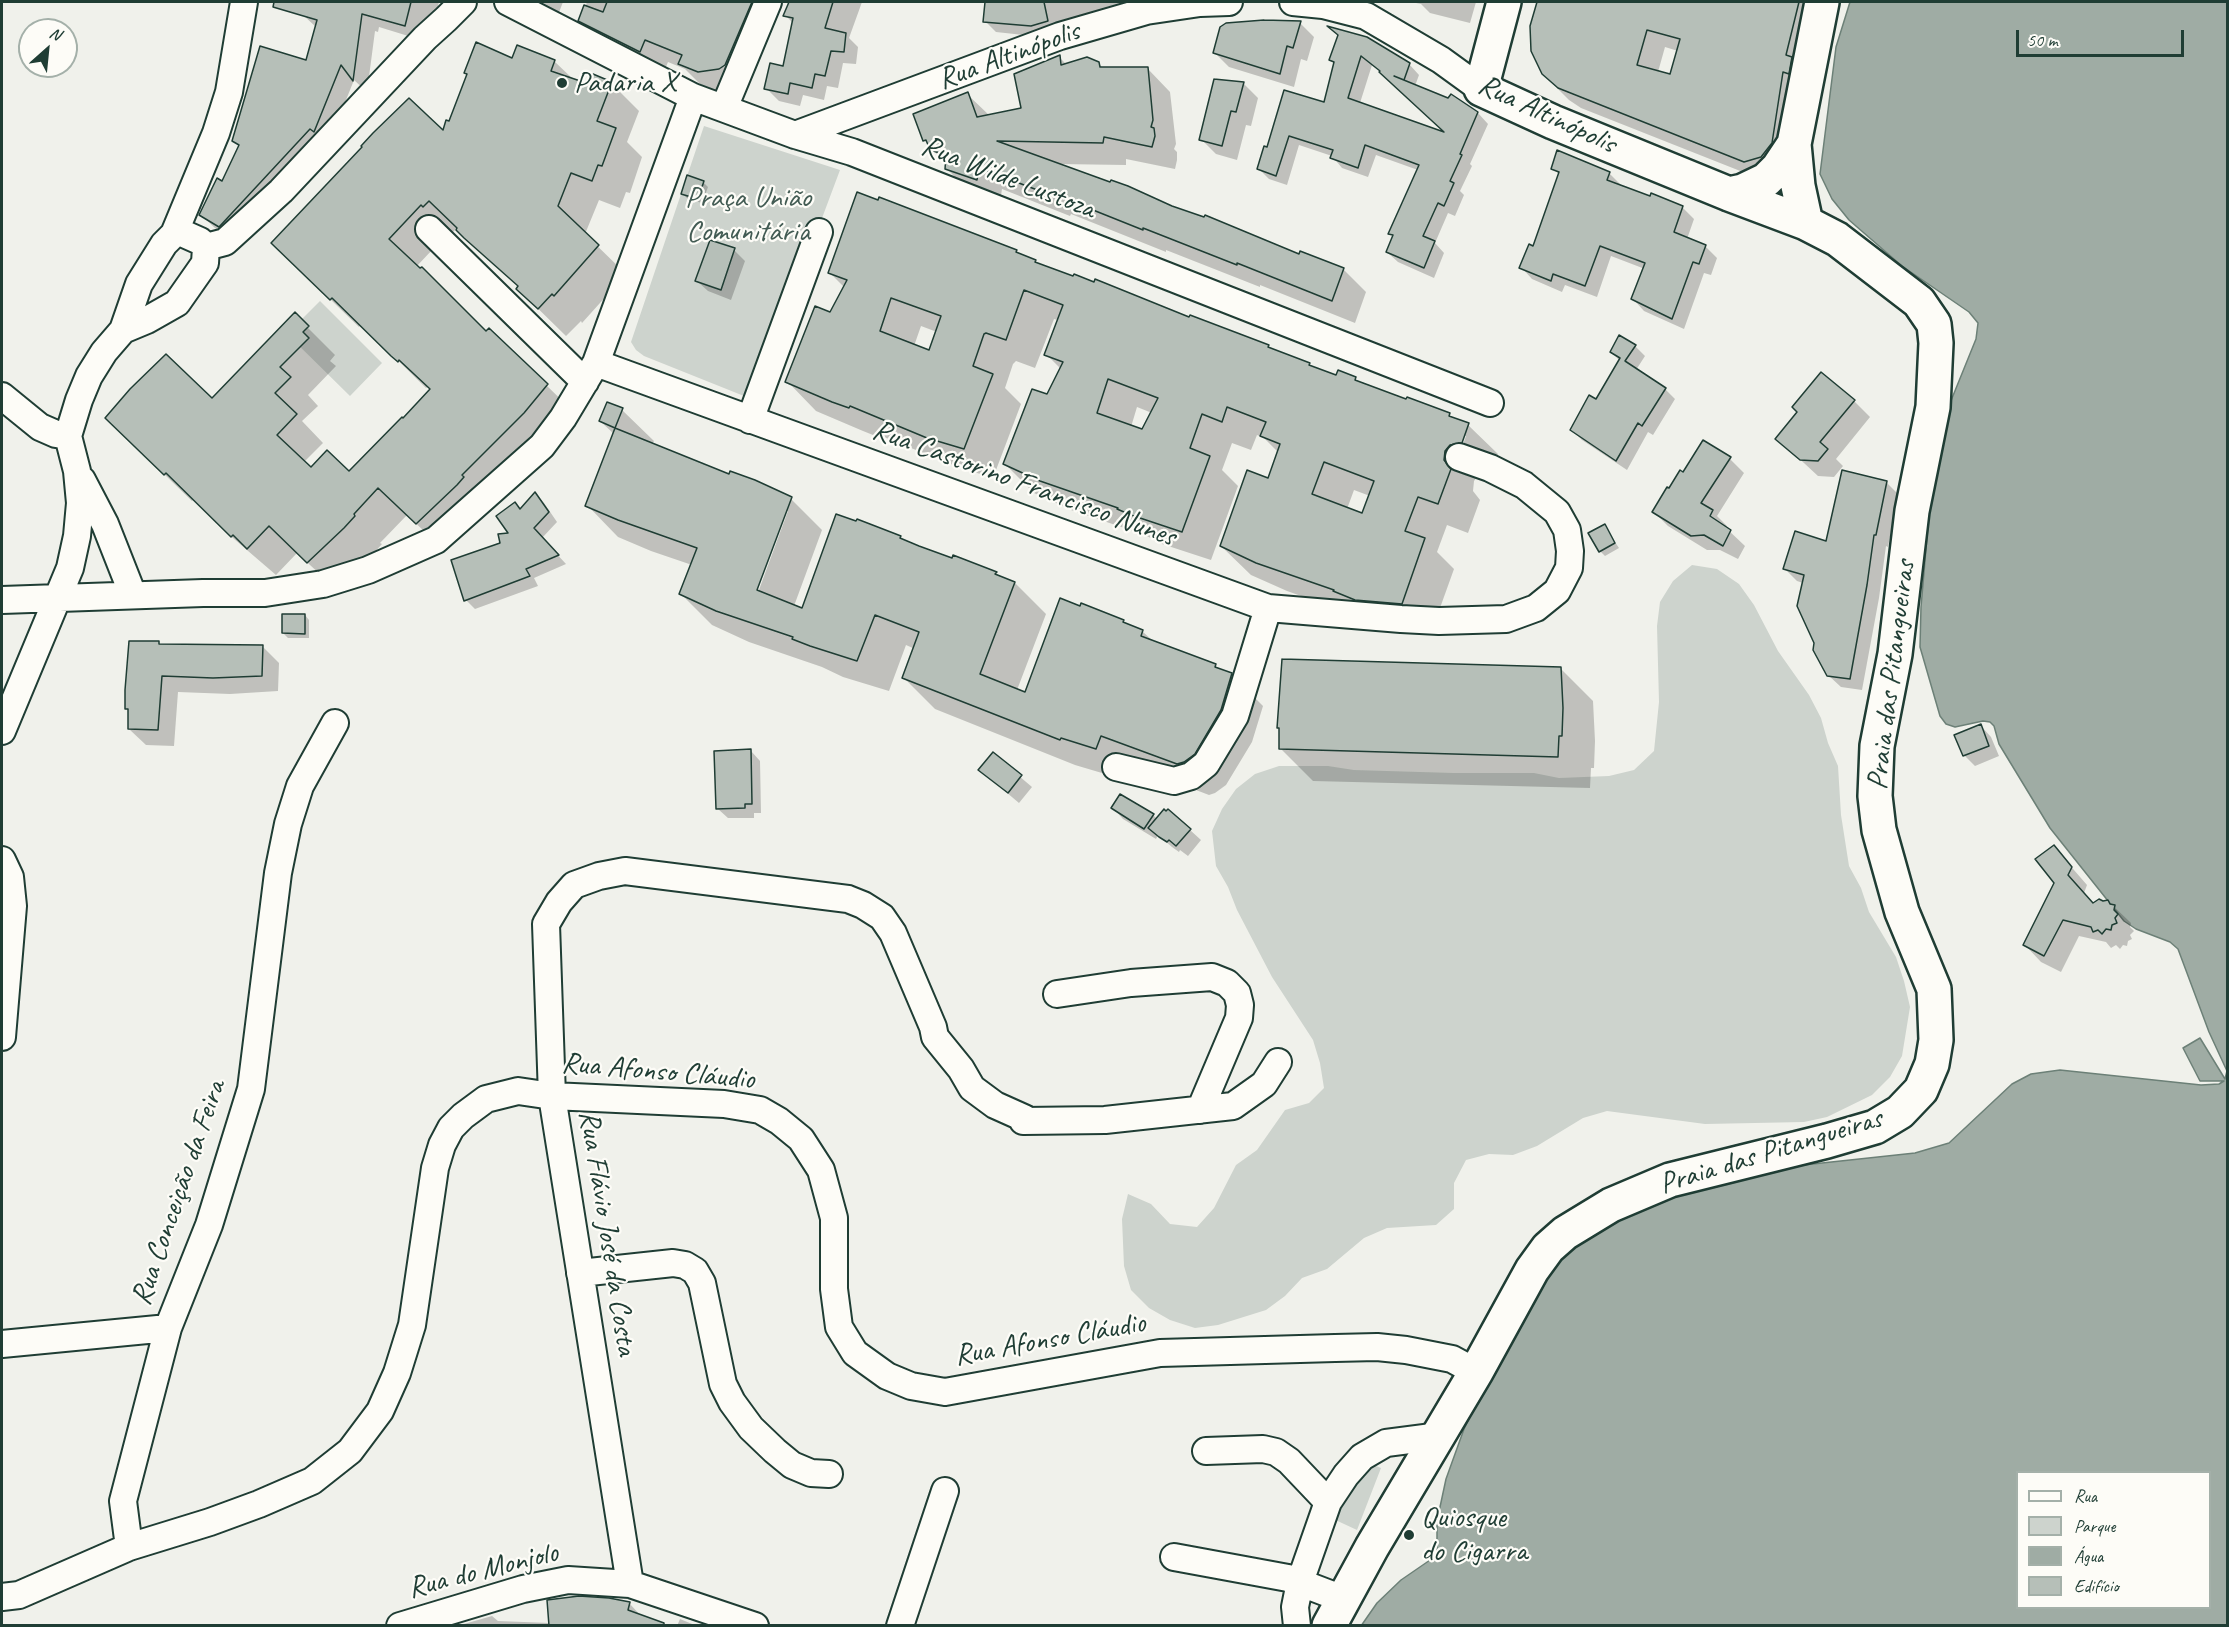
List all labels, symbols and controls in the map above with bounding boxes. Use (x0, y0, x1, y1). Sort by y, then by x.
street label: Rua Altinópolis (933, 14, 1085, 98)
north arrow (18, 18, 78, 78)
scale bar (2019, 18, 2187, 56)
text: N (46, 23, 64, 45)
text: 50 m (2027, 29, 2058, 51)
place label: Padaria X (574, 65, 676, 101)
street label: Rua Altinópolis (1472, 67, 1622, 163)
marker: Padaria X (555, 76, 569, 90)
street label: Rua Wilde Lustoza (916, 128, 1100, 228)
park label: Praça União Comunitária (685, 180, 811, 250)
street label: Rua Castorino Francisco Nunes (868, 412, 1180, 556)
street label: Praia das Pitangueiras (1860, 558, 1924, 792)
street label: Rua Afonso Cláudio (560, 1046, 756, 1098)
street label: Rua Conceição da Feira (124, 1076, 234, 1310)
street label: Praia das Pitangueiras (1655, 1101, 1887, 1203)
street label: Rua Flávio José da Costa (570, 1108, 644, 1358)
street label: Rua Afonso Cláudio (952, 1306, 1148, 1374)
legend (2016, 1471, 2211, 1609)
text: Rua (2074, 1485, 2097, 1507)
place label: Quiosque do Cigarra (1421, 1500, 1527, 1570)
text: Parque (2074, 1515, 2115, 1537)
marker: Quiosque do Cigarra (1402, 1528, 1416, 1542)
street label: Rua do Monjolo (404, 1535, 562, 1607)
text: Água (2074, 1545, 2103, 1567)
text: Edifício (2074, 1575, 2119, 1597)

